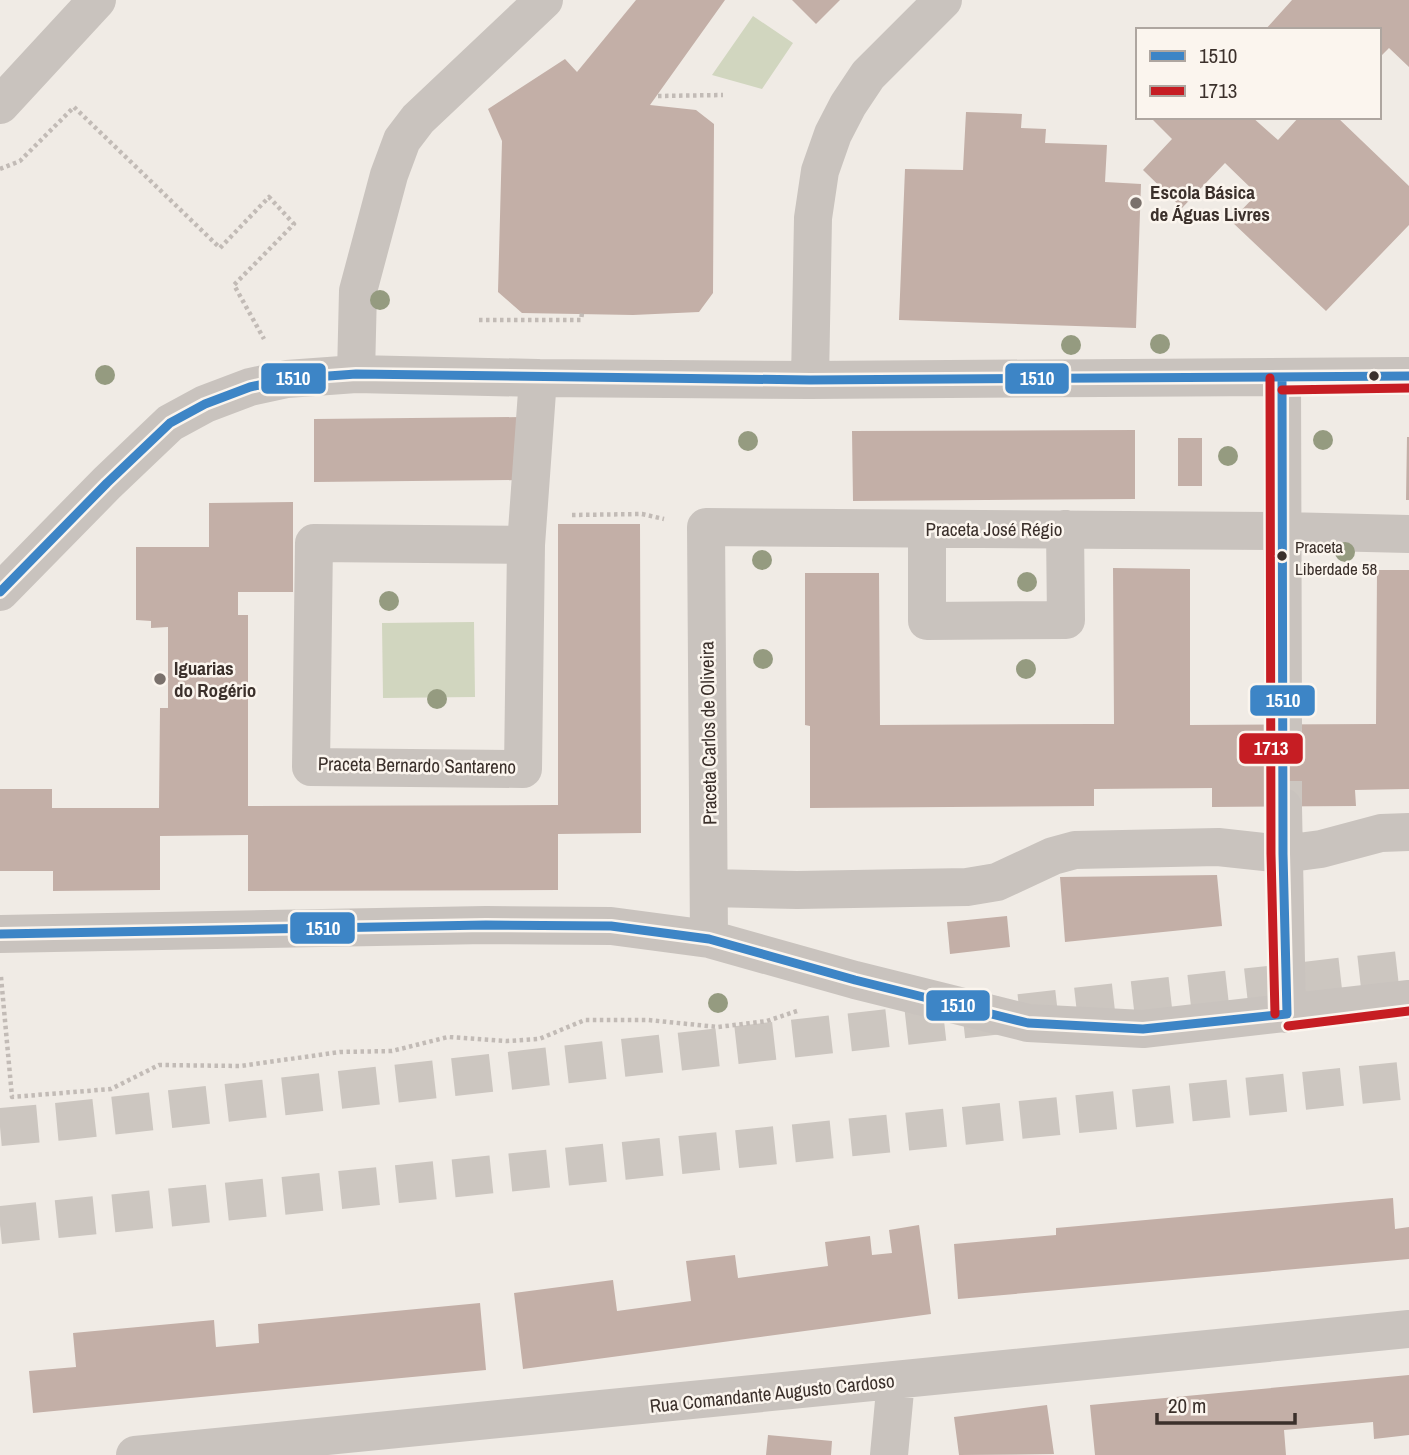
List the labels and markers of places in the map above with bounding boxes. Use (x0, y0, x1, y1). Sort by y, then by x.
place label: Escola Básica de Águas Livres (1150, 179, 1270, 227)
marker: Escola Básica de Águas Livres (1128, 195, 1144, 211)
unlabelled marker (1367, 369, 1381, 383)
place label: Praceta Liberdade 58 (1295, 535, 1377, 580)
marker: Praceta Liberdade 58 (1275, 549, 1289, 563)
place label: Iguarias do Rogério (174, 655, 256, 703)
marker: Iguarias do Rogério (152, 671, 168, 687)

